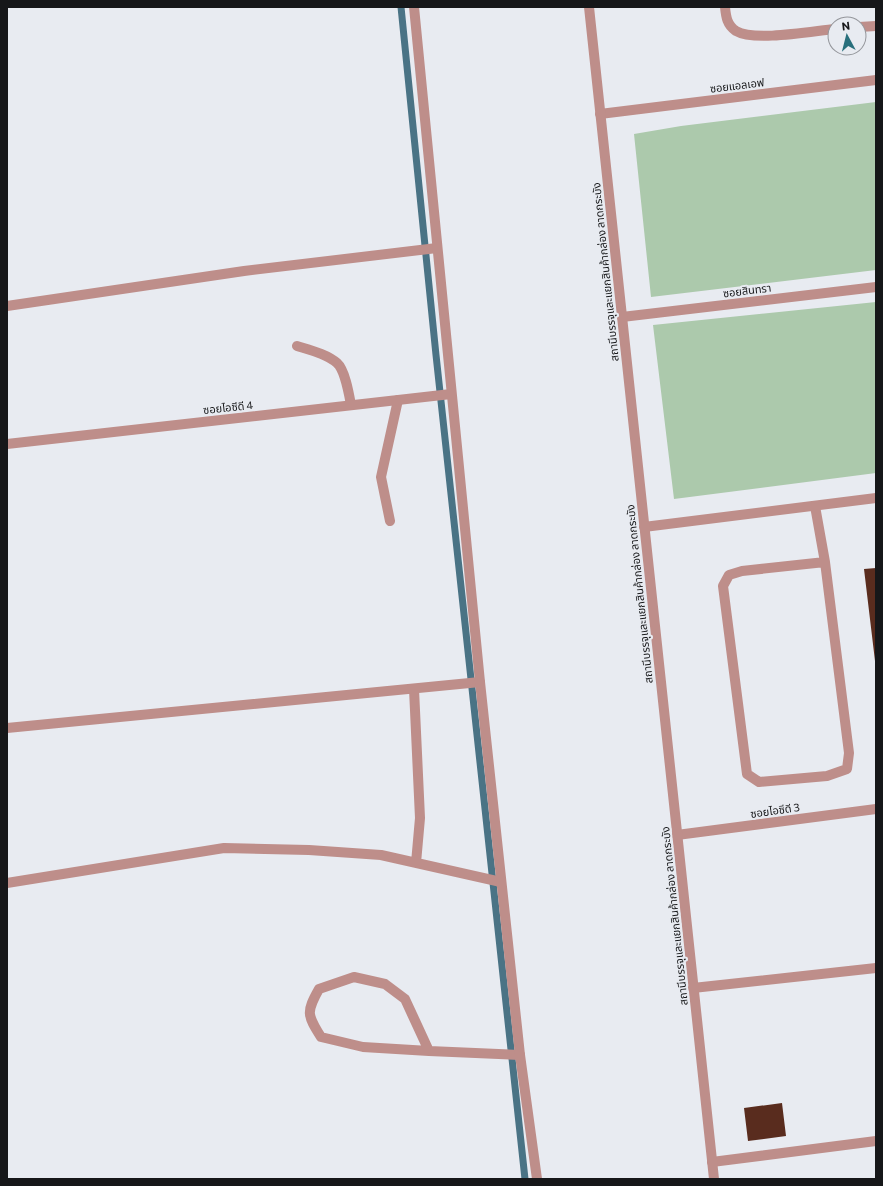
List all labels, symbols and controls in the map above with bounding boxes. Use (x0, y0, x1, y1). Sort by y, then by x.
north arrow (827, 16, 867, 56)
text: N (841, 19, 851, 33)
street label: ซอยแอลเอฟ (709, 75, 765, 95)
street label: สถานีบรรจุและแยกสินค้ากล่อง ลาดกระบัง (589, 182, 622, 362)
street label: ซอยสินทรา (722, 281, 772, 299)
street label: ซอยไอซีดี 4 (202, 398, 254, 416)
street label: สถานีบรรจุและแยกสินค้ากล่อง ลาดกระบัง (623, 504, 656, 684)
street label: ซอยไอซีดี 3 (749, 800, 801, 820)
street label: สถานีบรรจุและแยกสินค้ากล่อง ลาดกระบัง (658, 826, 691, 1006)

